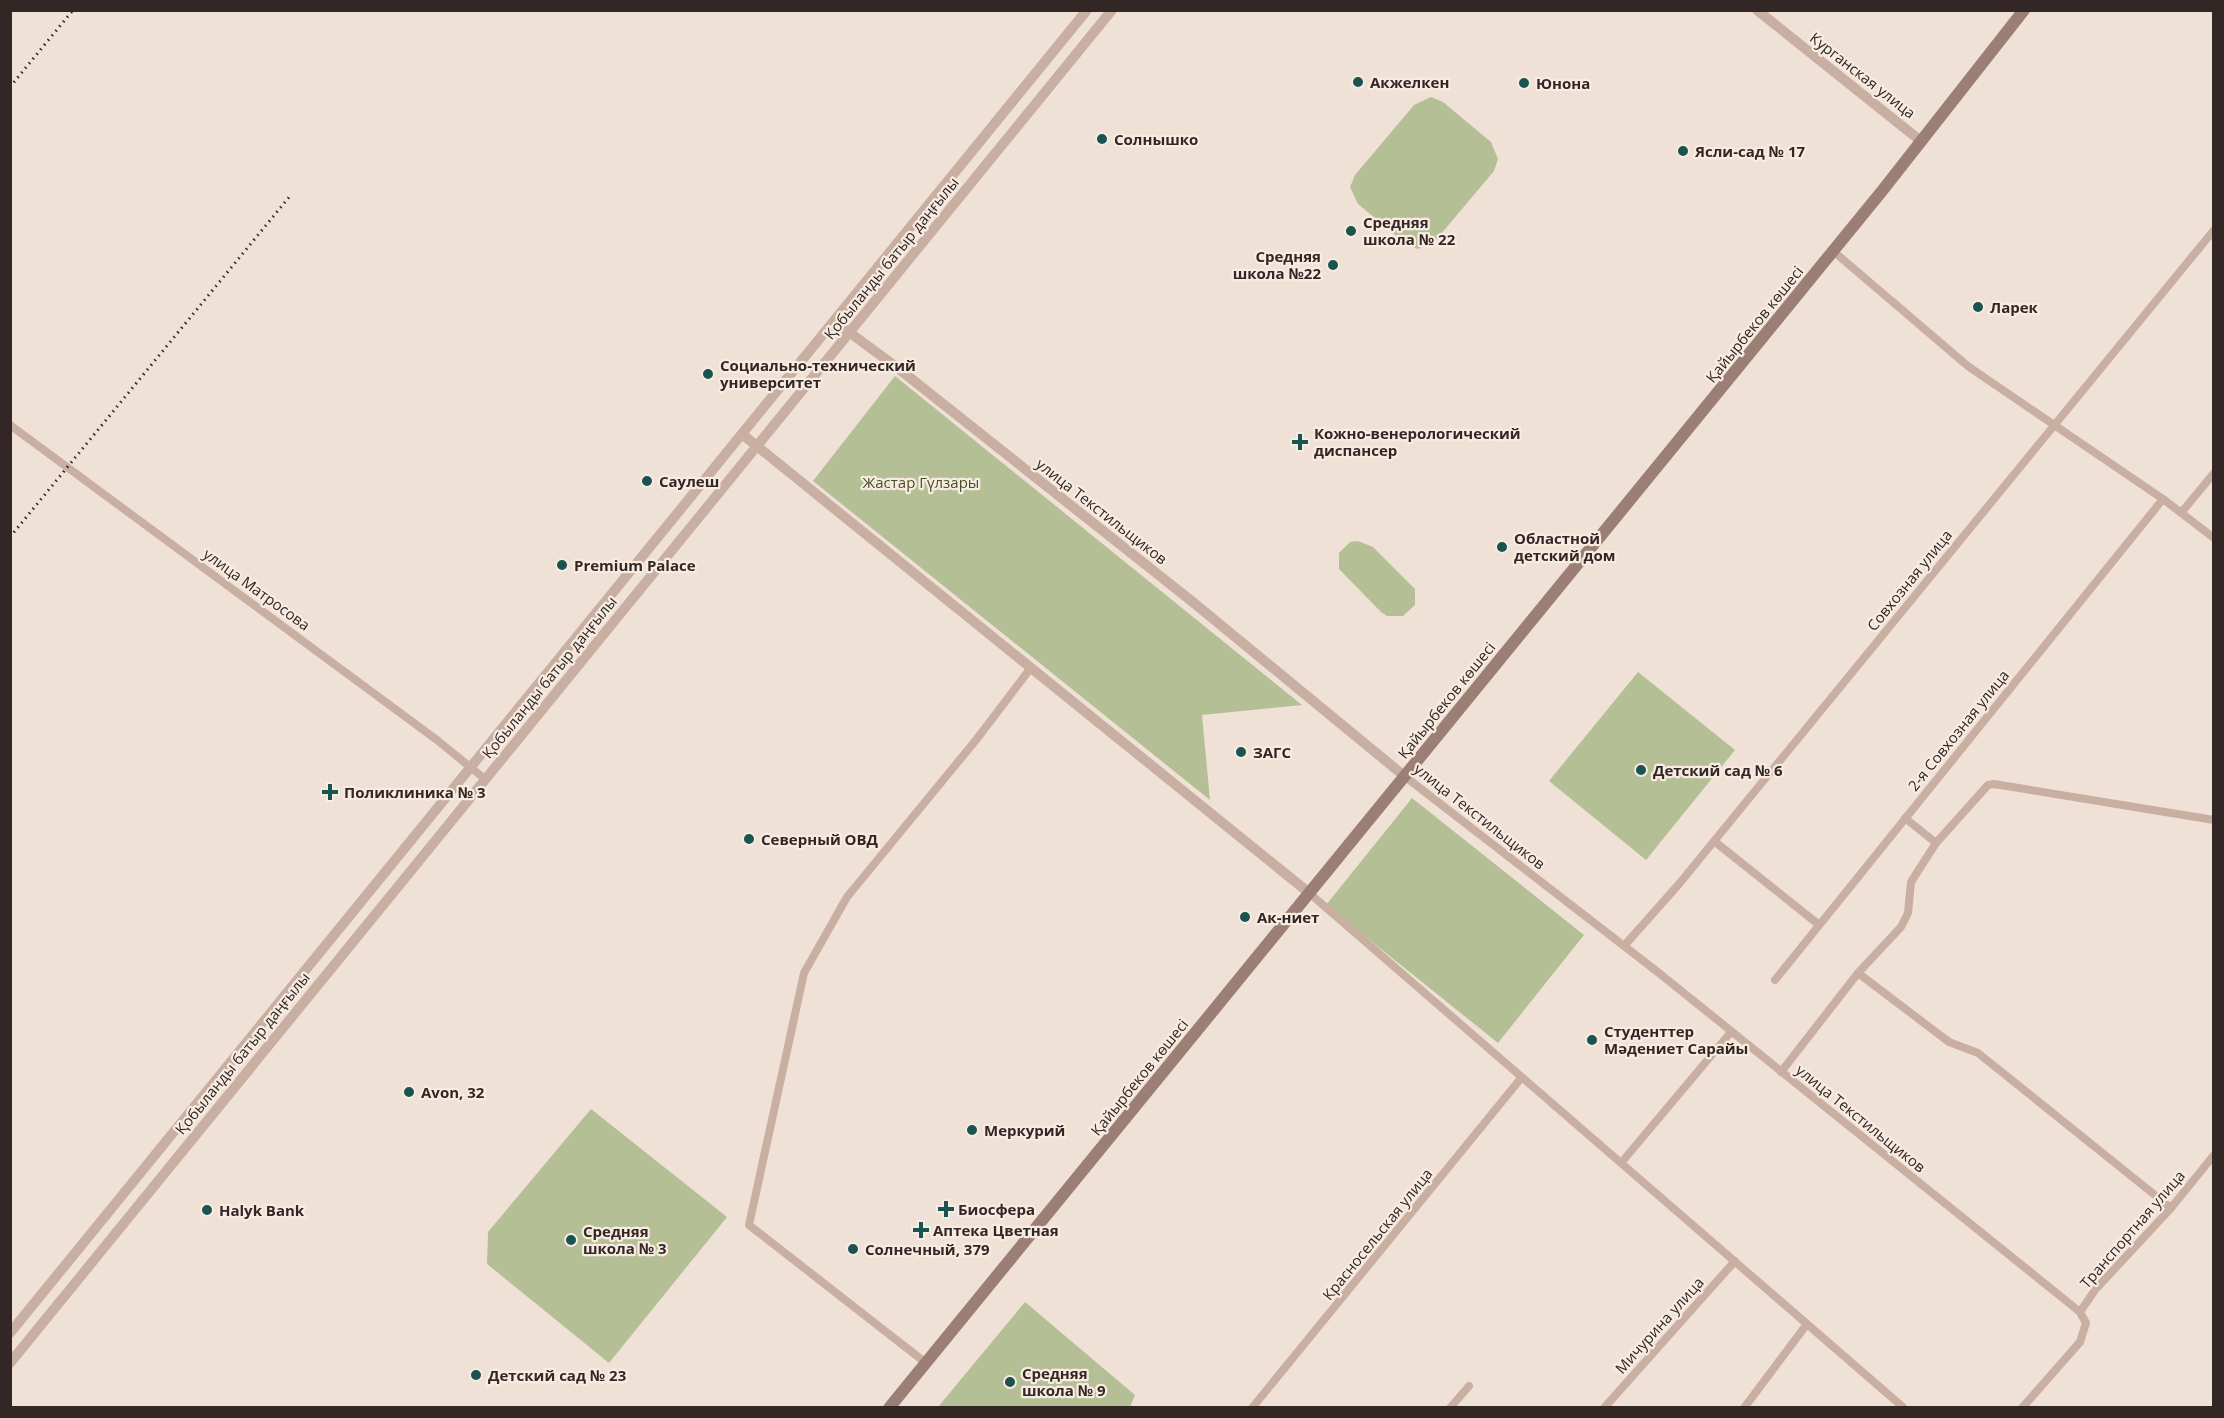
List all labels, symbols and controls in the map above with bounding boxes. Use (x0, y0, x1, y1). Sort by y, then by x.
street label: Курганская улица (1806, 27, 1920, 123)
place label: Акжелкен (1370, 72, 1449, 92)
place label: Юнона (1536, 73, 1590, 93)
marker: Акжелкен (1351, 75, 1365, 89)
marker: Юнона (1517, 76, 1531, 90)
place label: Солнышко (1114, 129, 1198, 149)
marker: Солнышко (1095, 132, 1109, 146)
place label: Ясли-сад № 17 (1694, 141, 1806, 161)
marker: Ясли-сад № 17 (1676, 144, 1690, 158)
street label: Қобыланды батыр даңғылы (819, 173, 963, 343)
place label: Средняя школа № 22 (1363, 212, 1456, 249)
marker: Средняя школа № 22 (1344, 224, 1358, 238)
place label: Средняя школа №22 (1233, 246, 1321, 283)
marker: Средняя школа №22 (1326, 258, 1340, 272)
street label: Қайырбеков көшесі (1701, 262, 1807, 386)
place label: Ларек (1990, 297, 2039, 317)
marker: Ларек (1971, 300, 1985, 314)
place label: Социально-технический университет (720, 355, 916, 392)
marker: Социально-технический университет (701, 367, 715, 381)
place label: Кожно-венерологический диспансер (1314, 423, 1521, 460)
marker: Кожно-венерологический диспансер (1291, 433, 1309, 451)
street label: улица Текстильщиков (1032, 453, 1172, 569)
place label: Саулеш (659, 471, 719, 491)
park label: Жастар Гүлзары (863, 472, 979, 492)
marker: Саулеш (640, 474, 654, 488)
street label: Совхозная улица (1862, 525, 1956, 635)
place label: Областной детский дом (1514, 528, 1616, 565)
marker: Областной детский дом (1495, 540, 1509, 554)
street label: улица Матросова (200, 543, 314, 635)
place label: Premium Palace (574, 555, 696, 575)
marker: Premium Palace (555, 558, 569, 572)
street label: Қобыланды батыр даңғылы (477, 592, 621, 762)
street label: Қайырбеков көшесі (1393, 638, 1499, 762)
street label: 2-я Совхозная улица (1903, 665, 2013, 795)
place label: ЗАГС (1253, 742, 1291, 762)
marker: ЗАГС (1234, 745, 1248, 759)
street label: улица Текстильщиков (1410, 758, 1550, 874)
place label: Детский сад № 6 (1653, 760, 1783, 780)
marker: Детский сад № 6 (1634, 763, 1648, 777)
place label: Поликлиника № 3 (344, 782, 486, 802)
marker: Поликлиника № 3 (321, 783, 339, 801)
place label: Северный ОВД (761, 829, 879, 849)
marker: Северный ОВД (742, 832, 756, 846)
place label: Ак-ниет (1257, 907, 1319, 927)
marker: Ак-ниет (1238, 910, 1252, 924)
street label: Қобыланды батыр даңғылы (170, 968, 314, 1138)
street label: Қайырбеков көшесі (1086, 1015, 1192, 1139)
place label: Студенттер Мәдениет Сарайы (1604, 1021, 1748, 1058)
marker: Студенттер Мәдениет Сарайы (1585, 1033, 1599, 1047)
street label: улица Текстильщиков (1792, 1059, 1930, 1177)
place label: Avon, 32 (421, 1082, 485, 1102)
marker: Avon, 32 (402, 1085, 416, 1099)
place label: Меркурий (984, 1120, 1065, 1140)
marker: Меркурий (965, 1123, 979, 1137)
street label: Красносельская улица (1318, 1164, 1436, 1304)
street label: Транспортная улица (2075, 1166, 2189, 1292)
place label: Биосфера (958, 1199, 1035, 1219)
place label: Halyk Bank (219, 1200, 305, 1220)
marker: Биосфера (939, 1202, 953, 1216)
marker: Halyk Bank (200, 1203, 214, 1217)
place label: Аптека Цветная (933, 1220, 1059, 1240)
place label: Средняя школа № 3 (583, 1221, 667, 1258)
marker: Аптека Цветная (914, 1223, 928, 1237)
marker: Средняя школа № 3 (564, 1233, 578, 1247)
place label: Солнечный, 379 (865, 1239, 990, 1259)
marker: Солнечный, 379 (846, 1242, 860, 1256)
street label: Мичурина улица (1610, 1272, 1708, 1378)
place label: Средняя школа № 9 (1022, 1363, 1106, 1400)
place label: Детский сад № 23 (488, 1365, 626, 1385)
marker: Детский сад № 23 (469, 1368, 483, 1382)
marker: Средняя школа № 9 (1003, 1375, 1017, 1389)

